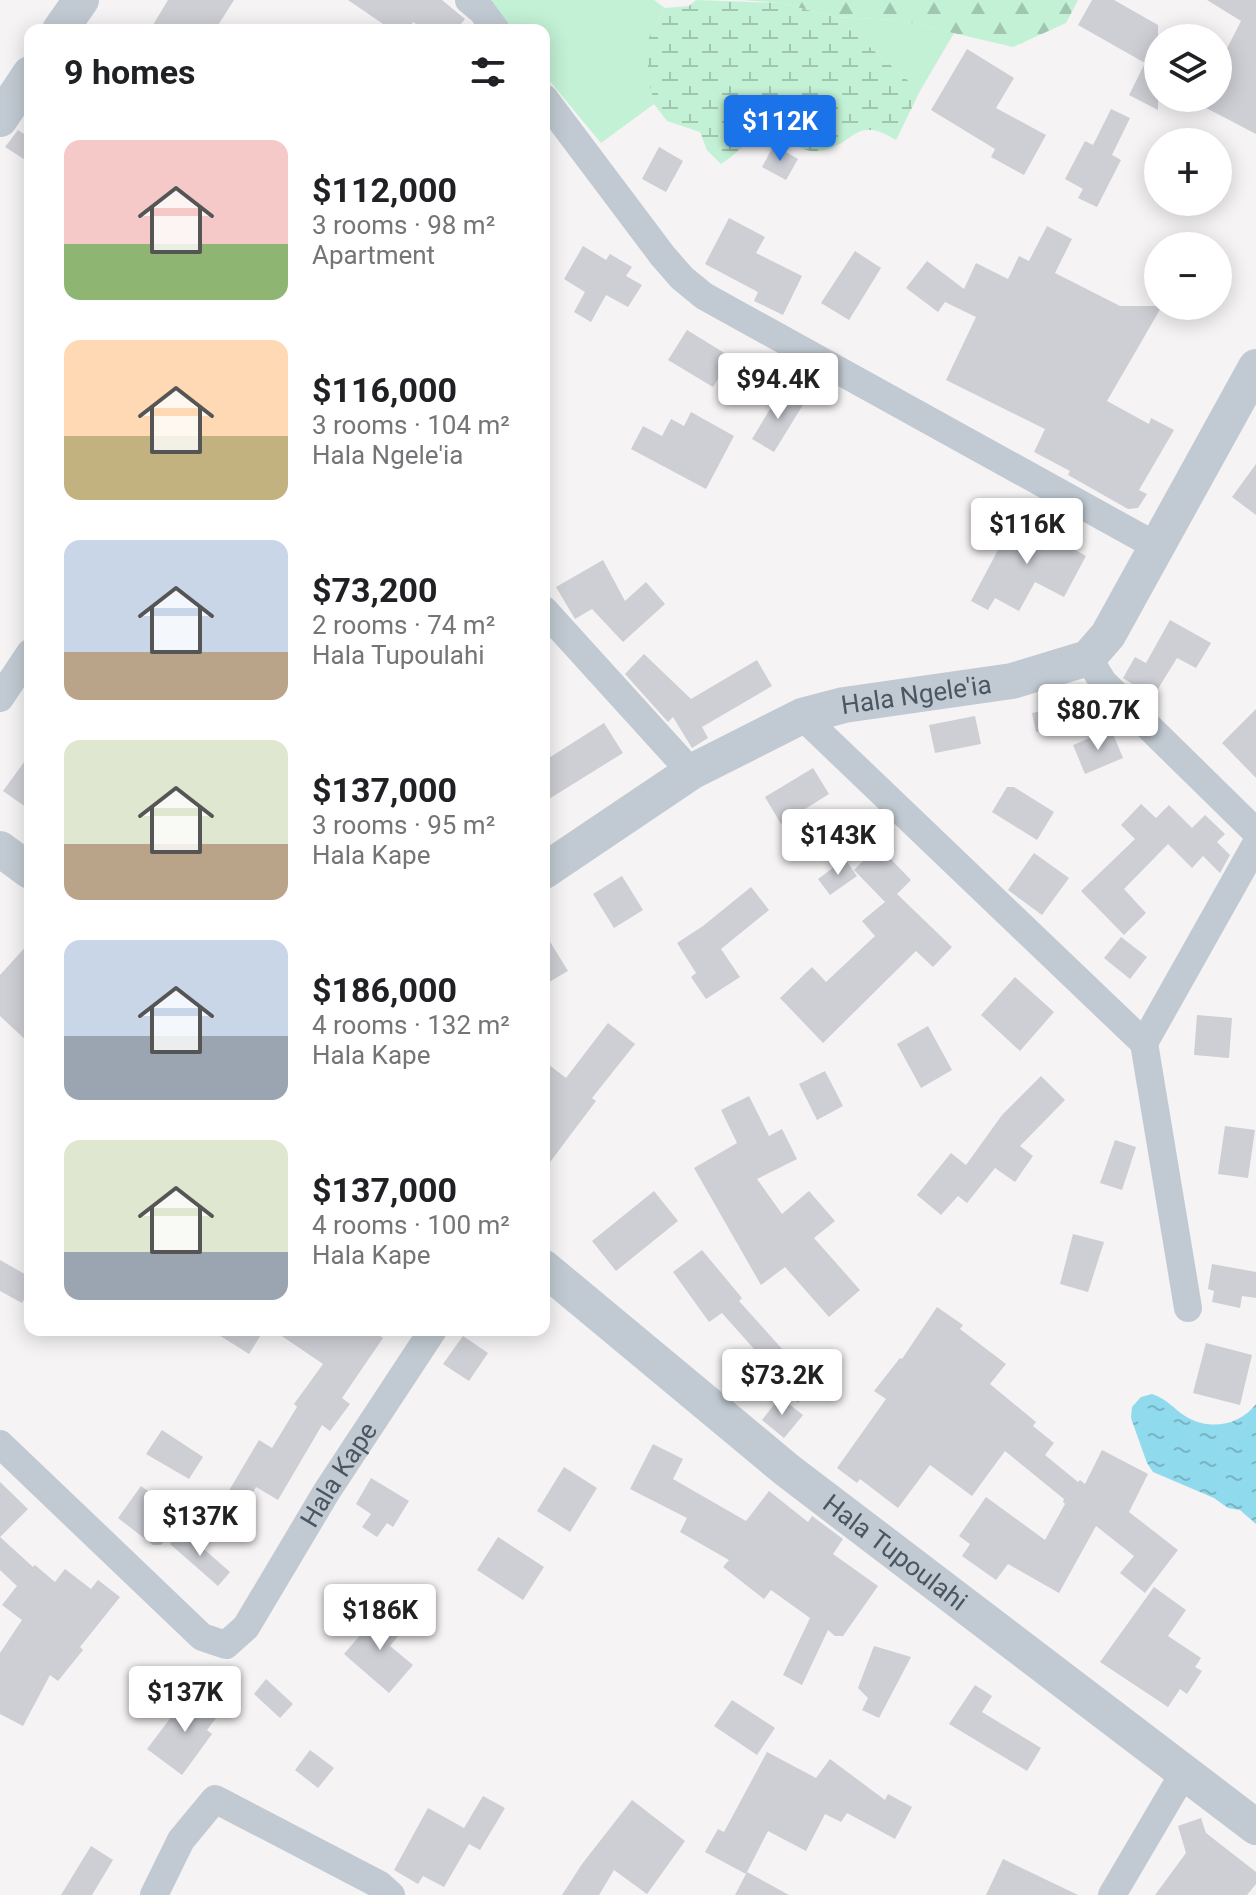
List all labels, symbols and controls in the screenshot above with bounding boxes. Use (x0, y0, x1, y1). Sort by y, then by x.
map controls (1144, 24, 1232, 320)
button: layers (1144, 24, 1232, 112)
icon: filters (466, 50, 510, 94)
text: 9 homes (64, 52, 195, 92)
pin: $112K (724, 95, 836, 163)
text: $112K (742, 106, 818, 136)
button: + (1144, 128, 1232, 216)
text: $112,000 (312, 170, 457, 210)
icon: home (128, 172, 224, 268)
text: 3 rooms · 98 m² (312, 210, 495, 240)
button: − (1144, 232, 1232, 320)
text: Apartment (312, 240, 435, 270)
pin: $94.4K (713, 353, 843, 421)
text: $94.4K (736, 364, 820, 394)
text: $116,000 (312, 370, 457, 410)
icon: home (128, 372, 224, 468)
text: 3 rooms · 104 m² (312, 410, 510, 440)
text: Hala Ngele'ia (312, 440, 463, 470)
pin: $116K (971, 498, 1083, 566)
text: $116K (989, 509, 1065, 539)
text: $73,200 (312, 570, 437, 610)
icon: home (128, 572, 224, 668)
text: 2 rooms · 74 m² (312, 610, 495, 640)
text: Hala Tupoulahi (312, 640, 485, 670)
street label: Hala Ngele'ia (839, 669, 993, 720)
pin: $80.7K (1033, 684, 1163, 752)
text: $80.7K (1056, 695, 1140, 725)
text: $137,000 (312, 770, 457, 810)
icon: home (128, 772, 224, 868)
pin: $143K (782, 809, 894, 877)
text: 3 rooms · 95 m² (312, 810, 495, 840)
text: $143K (800, 820, 876, 850)
text: Hala Kape (312, 840, 430, 870)
text: $186,000 (312, 970, 457, 1010)
icon: home (128, 972, 224, 1068)
text: 4 rooms · 132 m² (312, 1010, 510, 1040)
text: Hala Kape (312, 1040, 430, 1070)
text: $137,000 (312, 1170, 457, 1210)
icon: home (128, 1172, 224, 1268)
text: 4 rooms · 100 m² (312, 1210, 510, 1240)
text: Hala Kape (312, 1240, 430, 1270)
pin: $73.2K (717, 1349, 847, 1417)
text: $73.2K (740, 1360, 824, 1390)
street label: Hala Kape (294, 1416, 383, 1532)
street label: Hala Tupoulahi (817, 1488, 973, 1617)
pin: $137K (144, 1490, 256, 1558)
text: $137K (162, 1501, 238, 1531)
pin: $186K (324, 1584, 436, 1652)
text: $186K (342, 1595, 418, 1625)
pin: $137K (129, 1666, 241, 1734)
text: $137K (147, 1677, 223, 1707)

